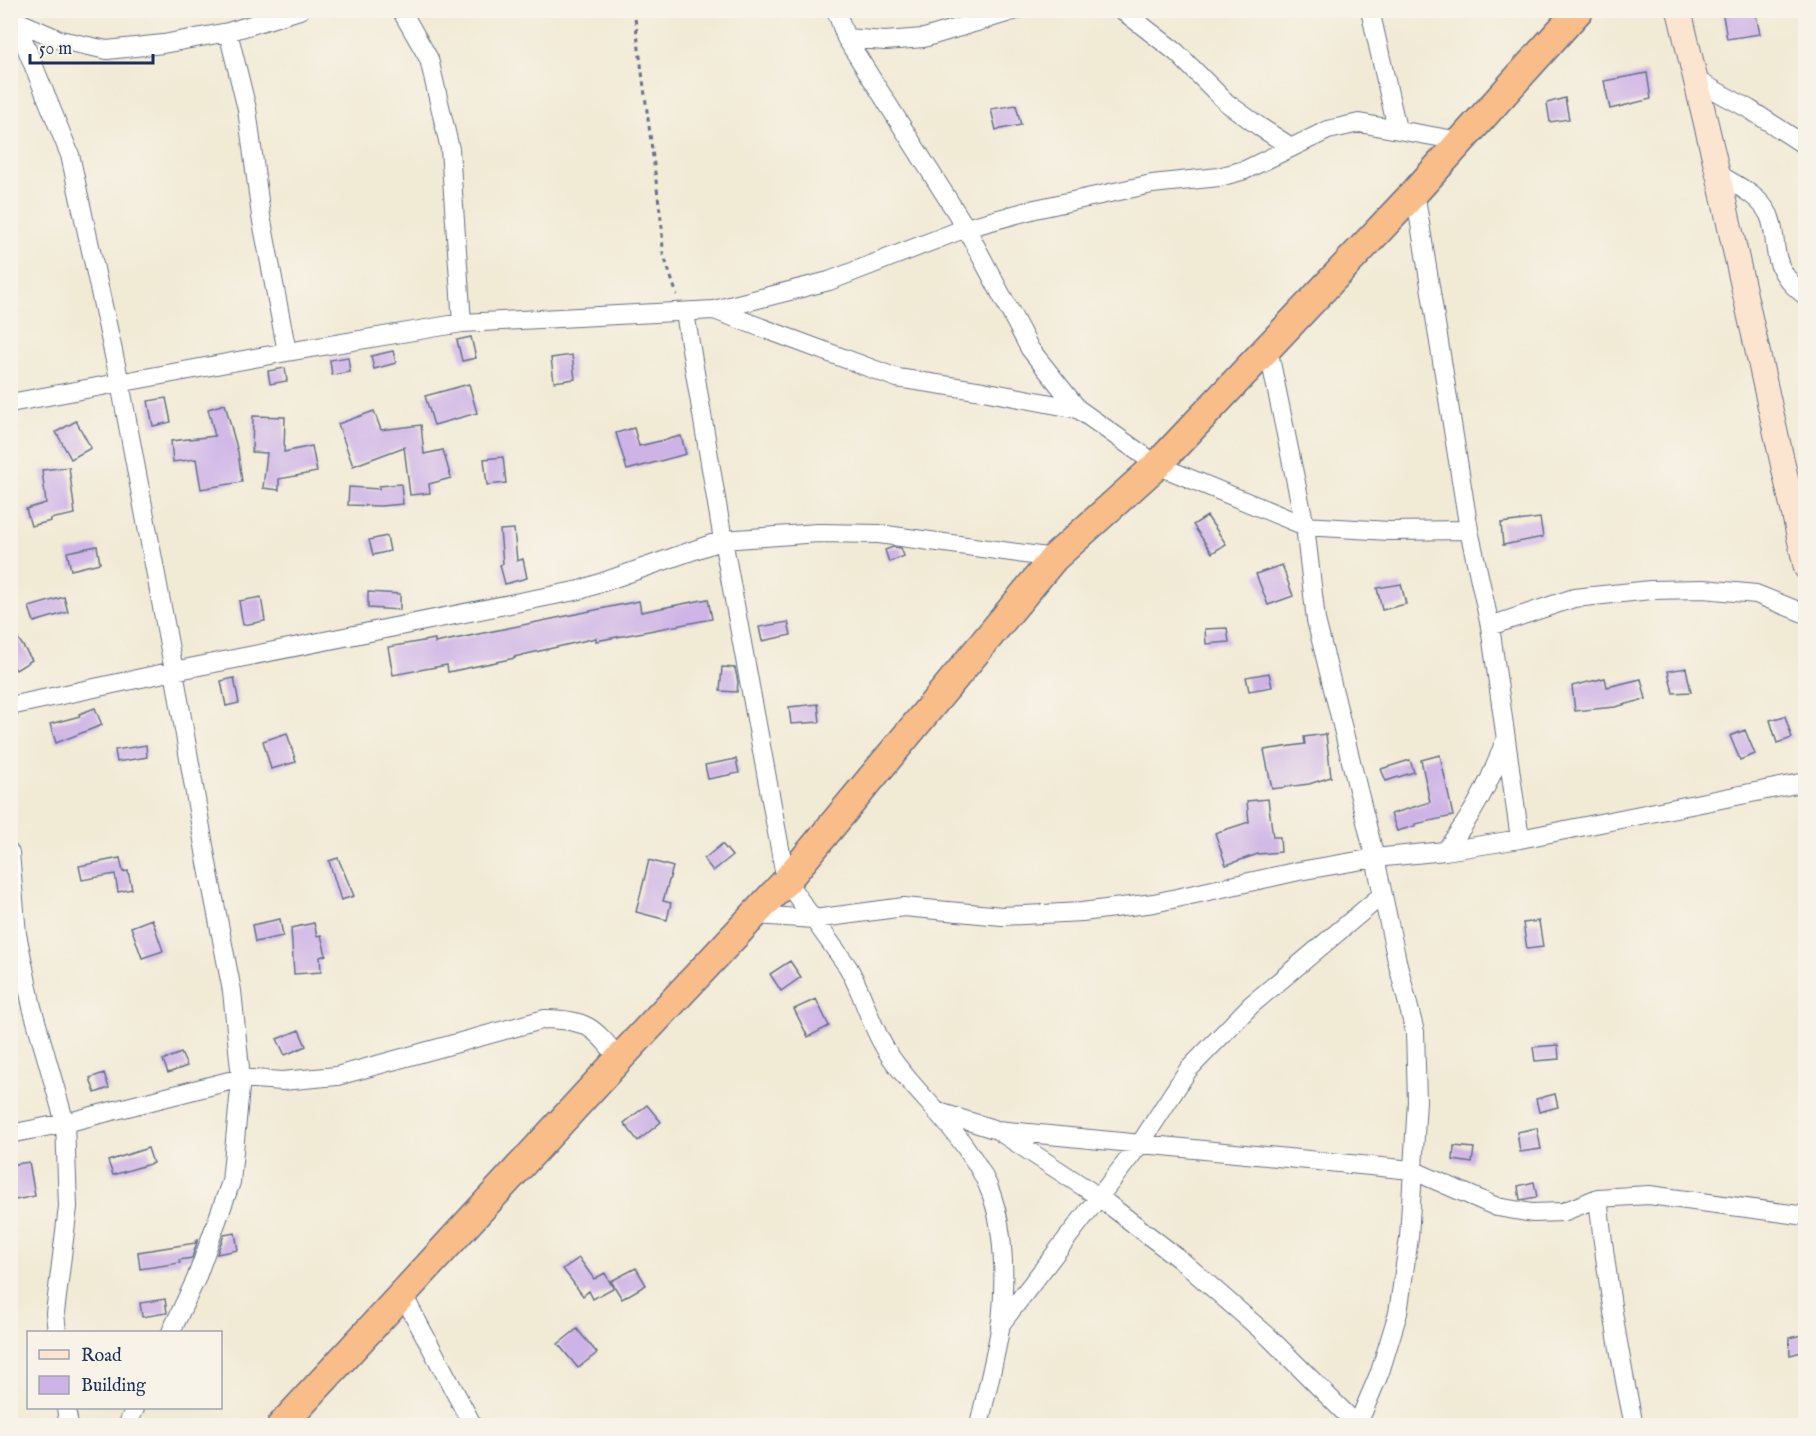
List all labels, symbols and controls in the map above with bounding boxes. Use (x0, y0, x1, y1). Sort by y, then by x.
scale bar (30, 27, 153, 65)
text: 50 m (39, 38, 72, 61)
legend (27, 1331, 222, 1409)
text: Road (81, 1345, 122, 1368)
text: Building (81, 1375, 146, 1398)

